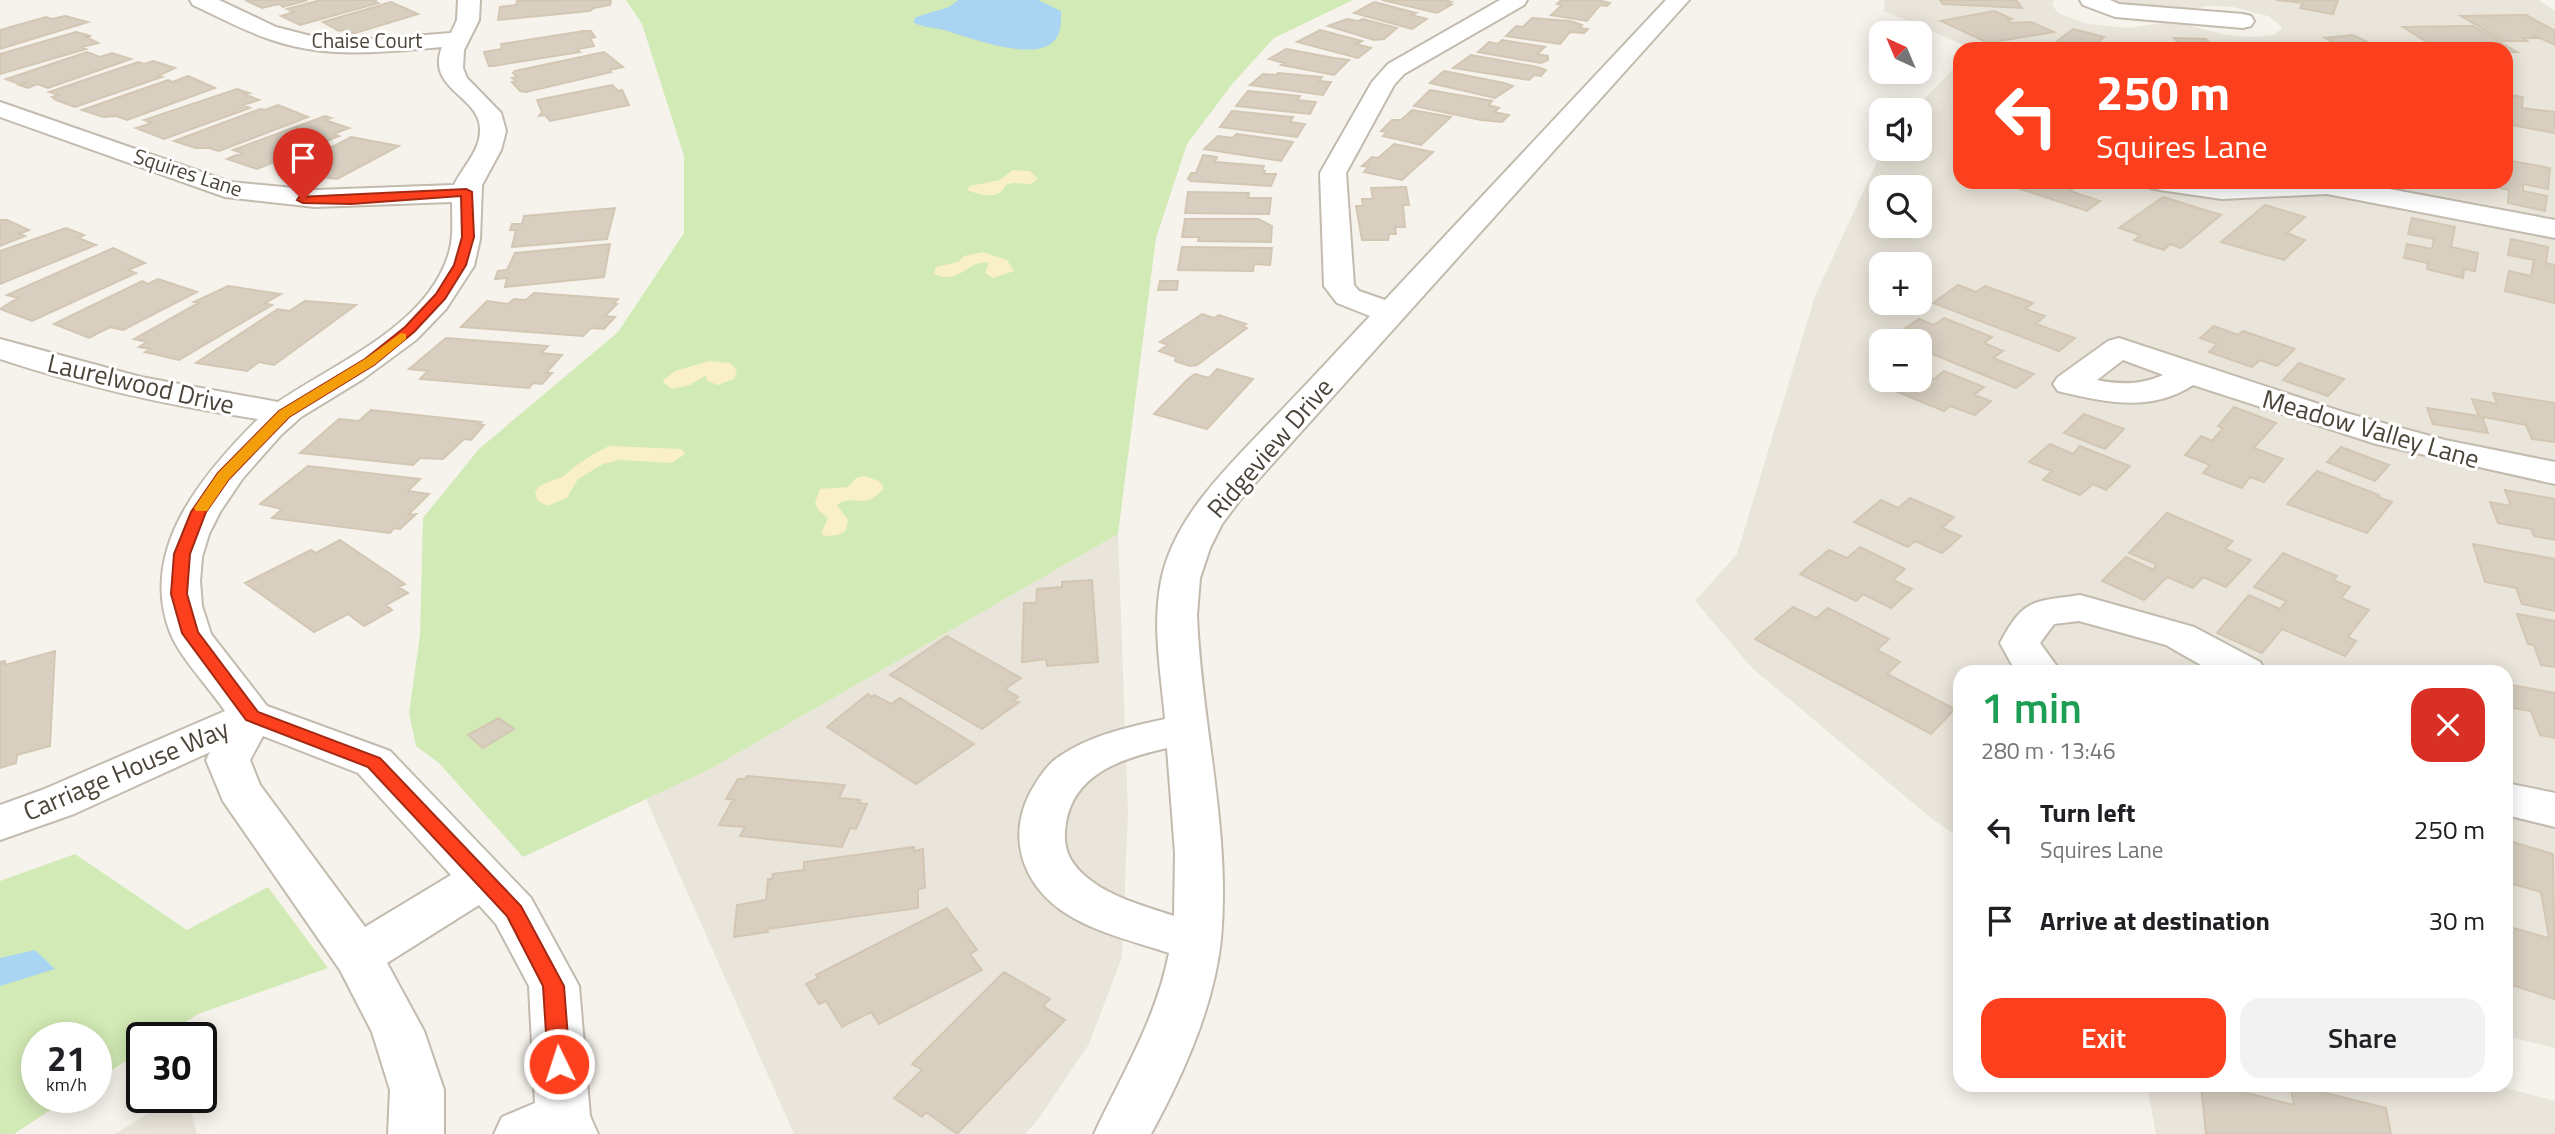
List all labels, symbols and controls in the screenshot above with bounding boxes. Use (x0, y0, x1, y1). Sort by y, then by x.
north arrow (1869, 21, 1932, 84)
map controls (1869, 21, 1932, 392)
street label: Chaise Court (312, 24, 423, 56)
text: 250 m (2096, 54, 2230, 129)
icon: left (1981, 70, 2072, 161)
button: sound (1869, 98, 1932, 161)
text: Squires Lane (2096, 122, 2268, 170)
pin (273, 128, 333, 200)
street label: Squires Lane (130, 139, 247, 205)
icon: arrive (284, 139, 322, 177)
button: search (1869, 175, 1932, 238)
button: + (1869, 252, 1932, 315)
button: − (1869, 329, 1932, 392)
street label: Laurelwood Drive (44, 343, 238, 424)
street label: Ridgeview Drive (1197, 369, 1342, 527)
street label: Meadow Valley Lane (2258, 379, 2484, 478)
text: 1 min (1981, 675, 2082, 739)
button: close (2411, 688, 2485, 762)
street label: Carriage House Way (17, 709, 235, 830)
text: 280 m · 13:46 (1981, 733, 2116, 768)
text: Turn left (2040, 793, 2135, 832)
text: 250 m (2414, 810, 2485, 849)
icon: left (1981, 811, 2019, 849)
text: Squires Lane (2040, 832, 2163, 867)
text: Arrive at destination (2040, 901, 2270, 940)
text: 30 m (2428, 901, 2485, 940)
icon: arrive (1981, 902, 2019, 940)
button: Exit (1981, 998, 2226, 1078)
button: Share (2240, 998, 2485, 1078)
speed limit sign: 30 (126, 1022, 217, 1113)
position arrow (522, 1027, 596, 1101)
text: 21 (47, 1031, 86, 1085)
text: km/h (46, 1071, 87, 1098)

